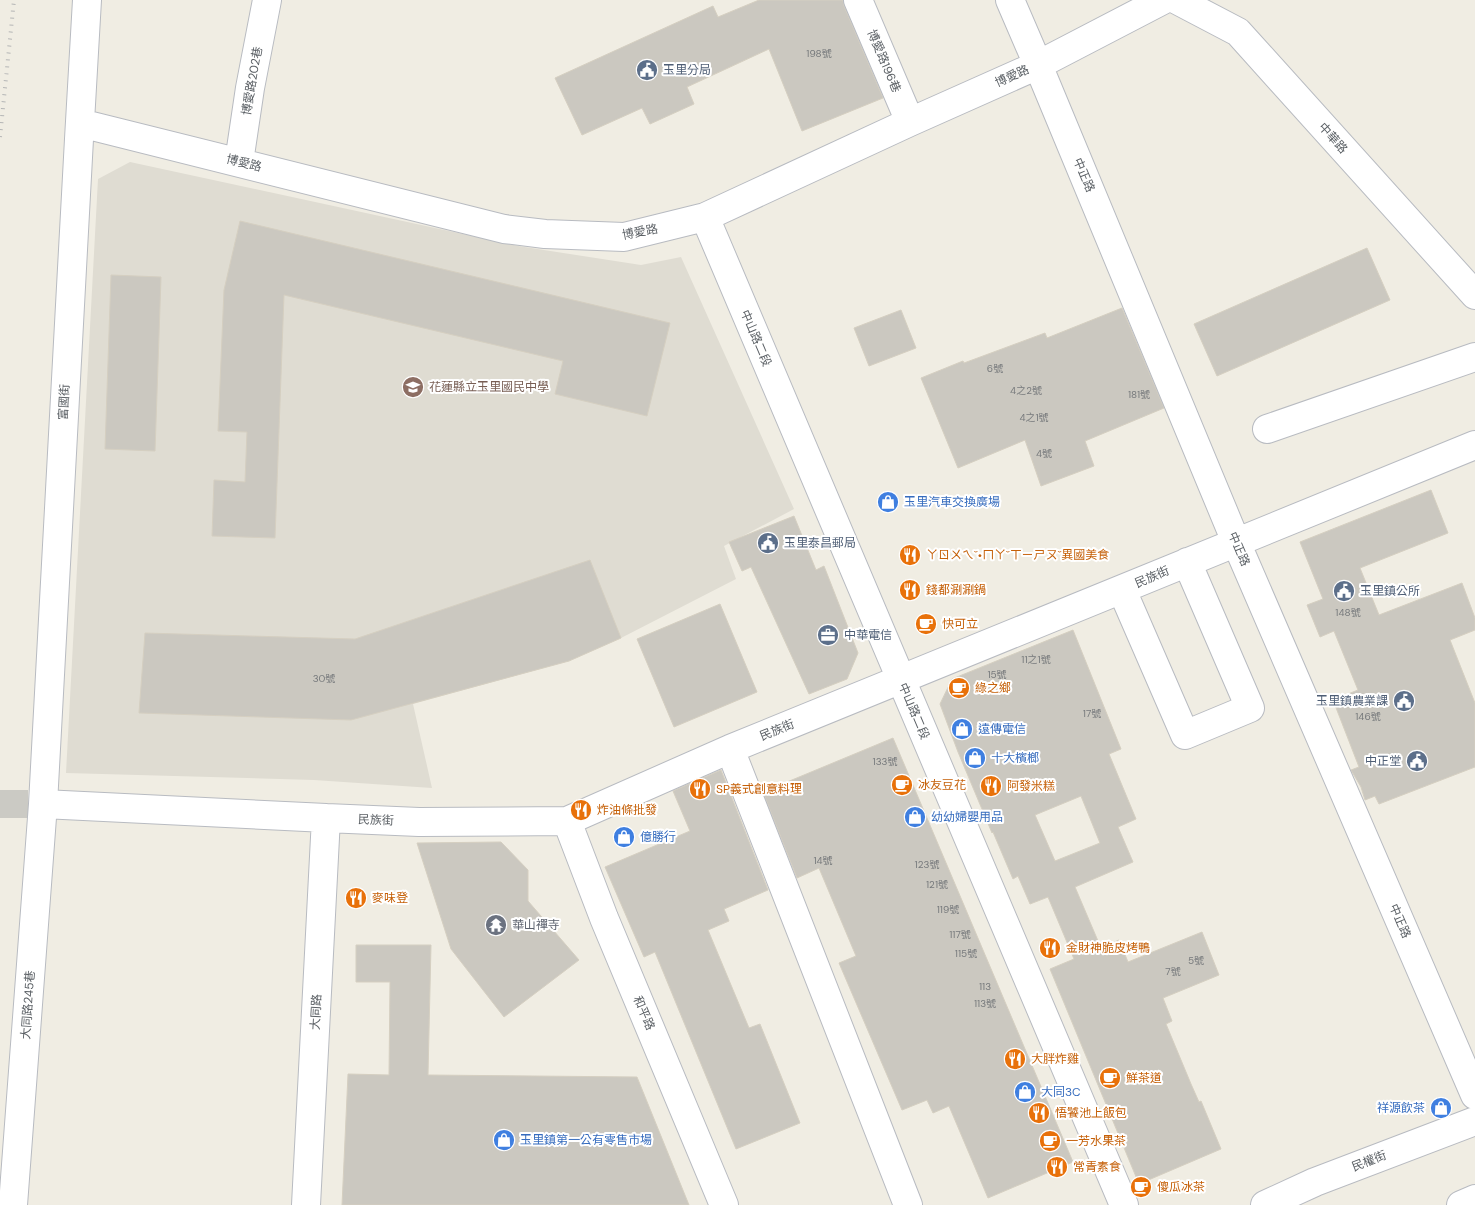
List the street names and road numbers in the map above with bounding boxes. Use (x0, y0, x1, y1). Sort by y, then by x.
street label: 博愛路196巷 (864, 27, 904, 95)
street label: 博愛路202巷 (238, 45, 266, 117)
street label: 博愛路 (992, 61, 1032, 91)
street label: 中華路 (1315, 119, 1351, 157)
street label: 博愛路 (225, 151, 263, 175)
street label: 中正路 (1070, 155, 1098, 195)
street label: 博愛路 (621, 221, 659, 243)
street label: 中山路二段 (737, 307, 775, 369)
street label: 富國街 (55, 384, 73, 420)
street label: 中正路 (1225, 529, 1253, 569)
street label: 民族街 (1132, 563, 1172, 591)
street label: 中山路二段 (895, 680, 933, 742)
street label: 民族街 (757, 716, 797, 744)
street label: 民族街 (358, 811, 394, 829)
street label: 中正路 (1386, 901, 1414, 941)
street label: 大同路245巷 (18, 970, 38, 1040)
street label: 和平路 (630, 993, 658, 1033)
street label: 大同路 (307, 994, 325, 1030)
street label: 民權街 (1349, 1147, 1389, 1175)

